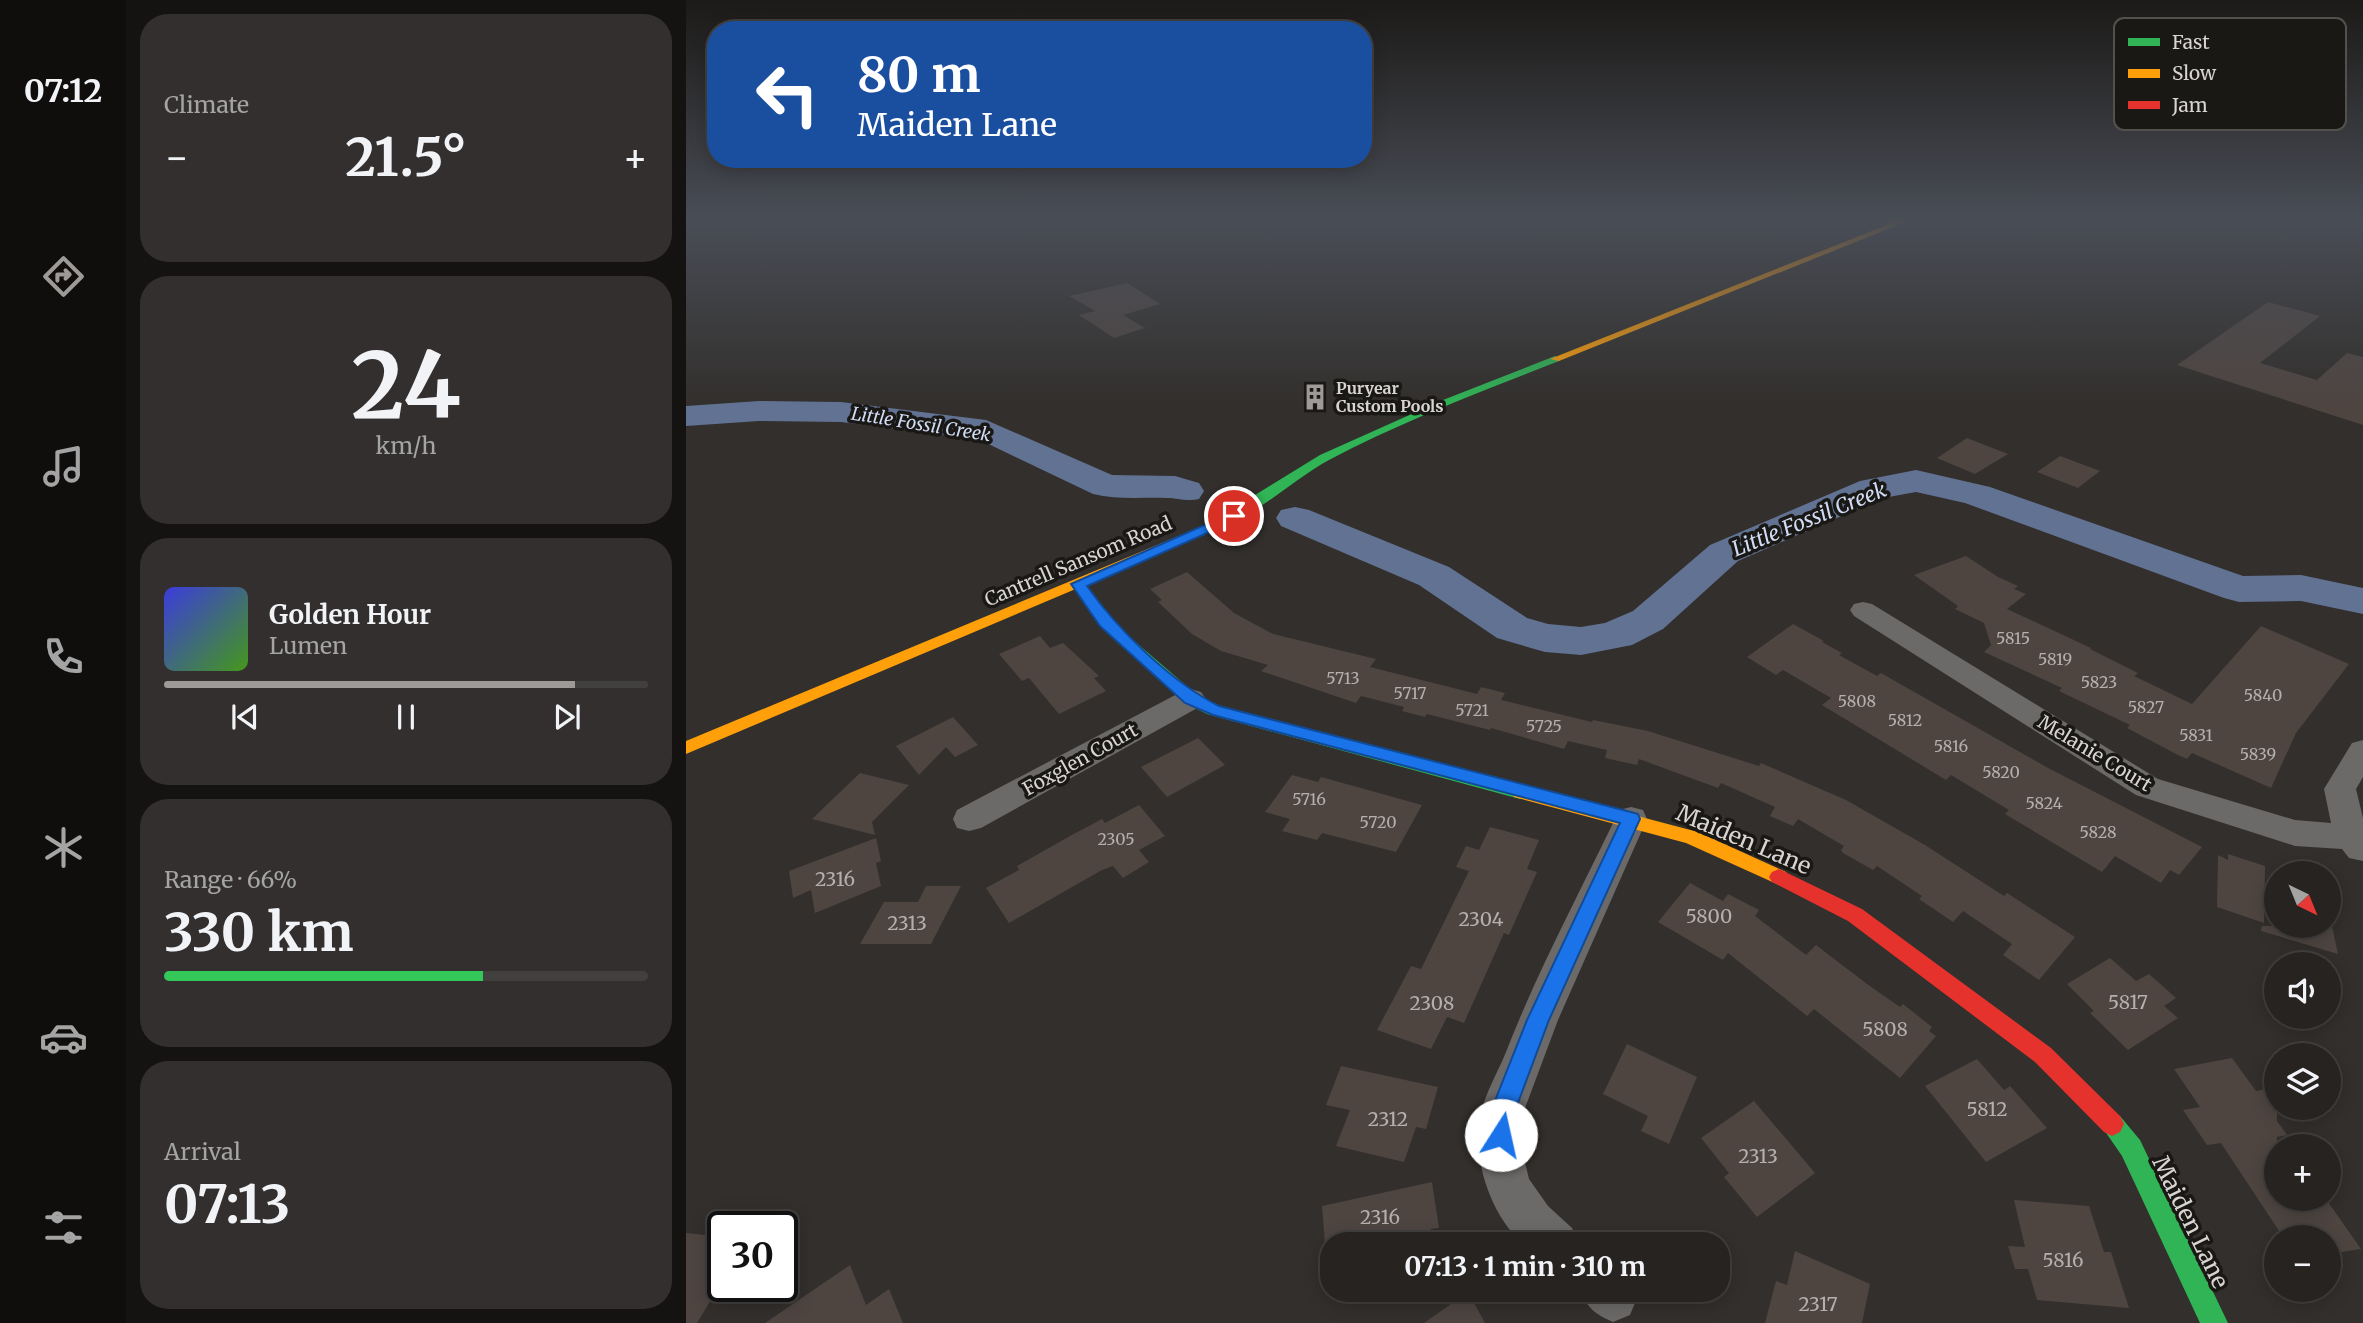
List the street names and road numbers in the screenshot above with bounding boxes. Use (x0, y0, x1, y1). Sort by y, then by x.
street label: Cantrell Sansom Road (981, 511, 1175, 611)
street label: Melanie Court (2034, 710, 2157, 797)
street label: Foxglen Court (1018, 717, 1142, 801)
street label: Maiden Lane (1672, 798, 1816, 880)
street label: Maiden Lane (2146, 1151, 2236, 1293)

